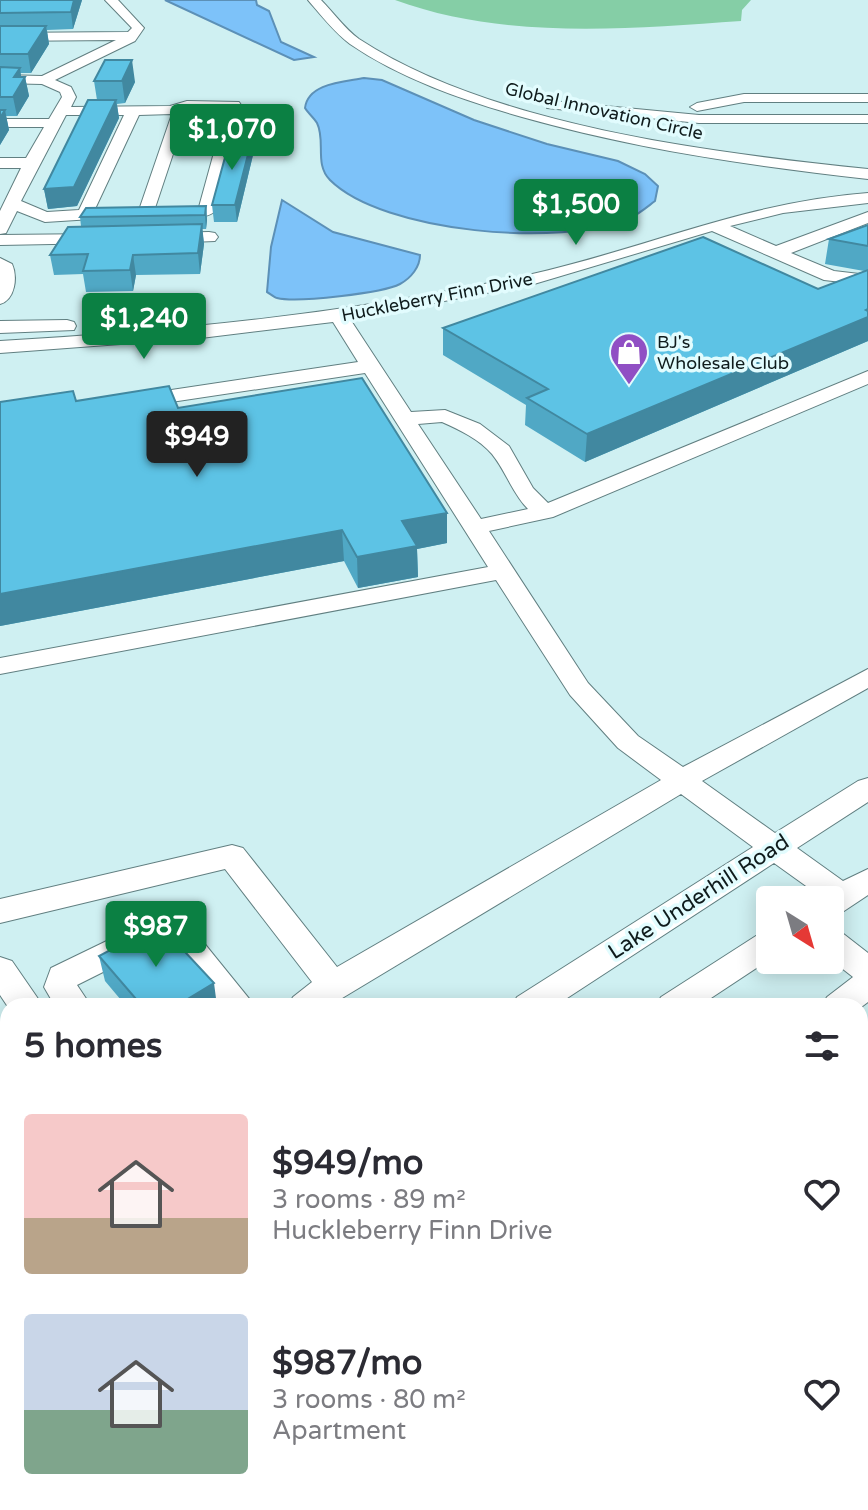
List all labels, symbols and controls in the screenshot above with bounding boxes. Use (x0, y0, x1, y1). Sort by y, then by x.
street label: Global Innovation Circle (503, 78, 705, 144)
pin: $1,070 (167, 104, 297, 172)
text: $1,070 (188, 114, 276, 145)
pin: $1,500 (511, 179, 641, 247)
text: $1,500 (532, 189, 620, 220)
street label: Huckleberry Finn Drive (340, 268, 534, 326)
pin: $1,240 (79, 293, 209, 361)
text: $1,240 (100, 303, 188, 334)
shop icon: BJ's Wholesale Club (608, 331, 650, 386)
place label: BJ's Wholesale Club (657, 331, 789, 374)
pin: $949 (150, 411, 244, 479)
text: $949 (164, 421, 230, 452)
street label: Lake Underhill Road (603, 829, 794, 965)
north arrow (756, 886, 844, 974)
map controls (756, 886, 844, 974)
pin: $987 (109, 901, 203, 969)
text: $987 (123, 911, 189, 942)
icon: filters (800, 1024, 844, 1068)
text: 5 homes (24, 1026, 162, 1067)
text: $949/mo (272, 1143, 423, 1184)
icon: home (88, 1146, 184, 1242)
icon: heart (800, 1172, 844, 1216)
text: 3 rooms · 89 m² (272, 1184, 466, 1215)
text: Huckleberry Finn Drive (272, 1215, 553, 1246)
text: $987/mo (272, 1343, 422, 1384)
icon: home (88, 1346, 184, 1442)
icon: heart (800, 1372, 844, 1416)
text: 3 rooms · 80 m² (272, 1384, 466, 1415)
text: Apartment (272, 1415, 406, 1446)

